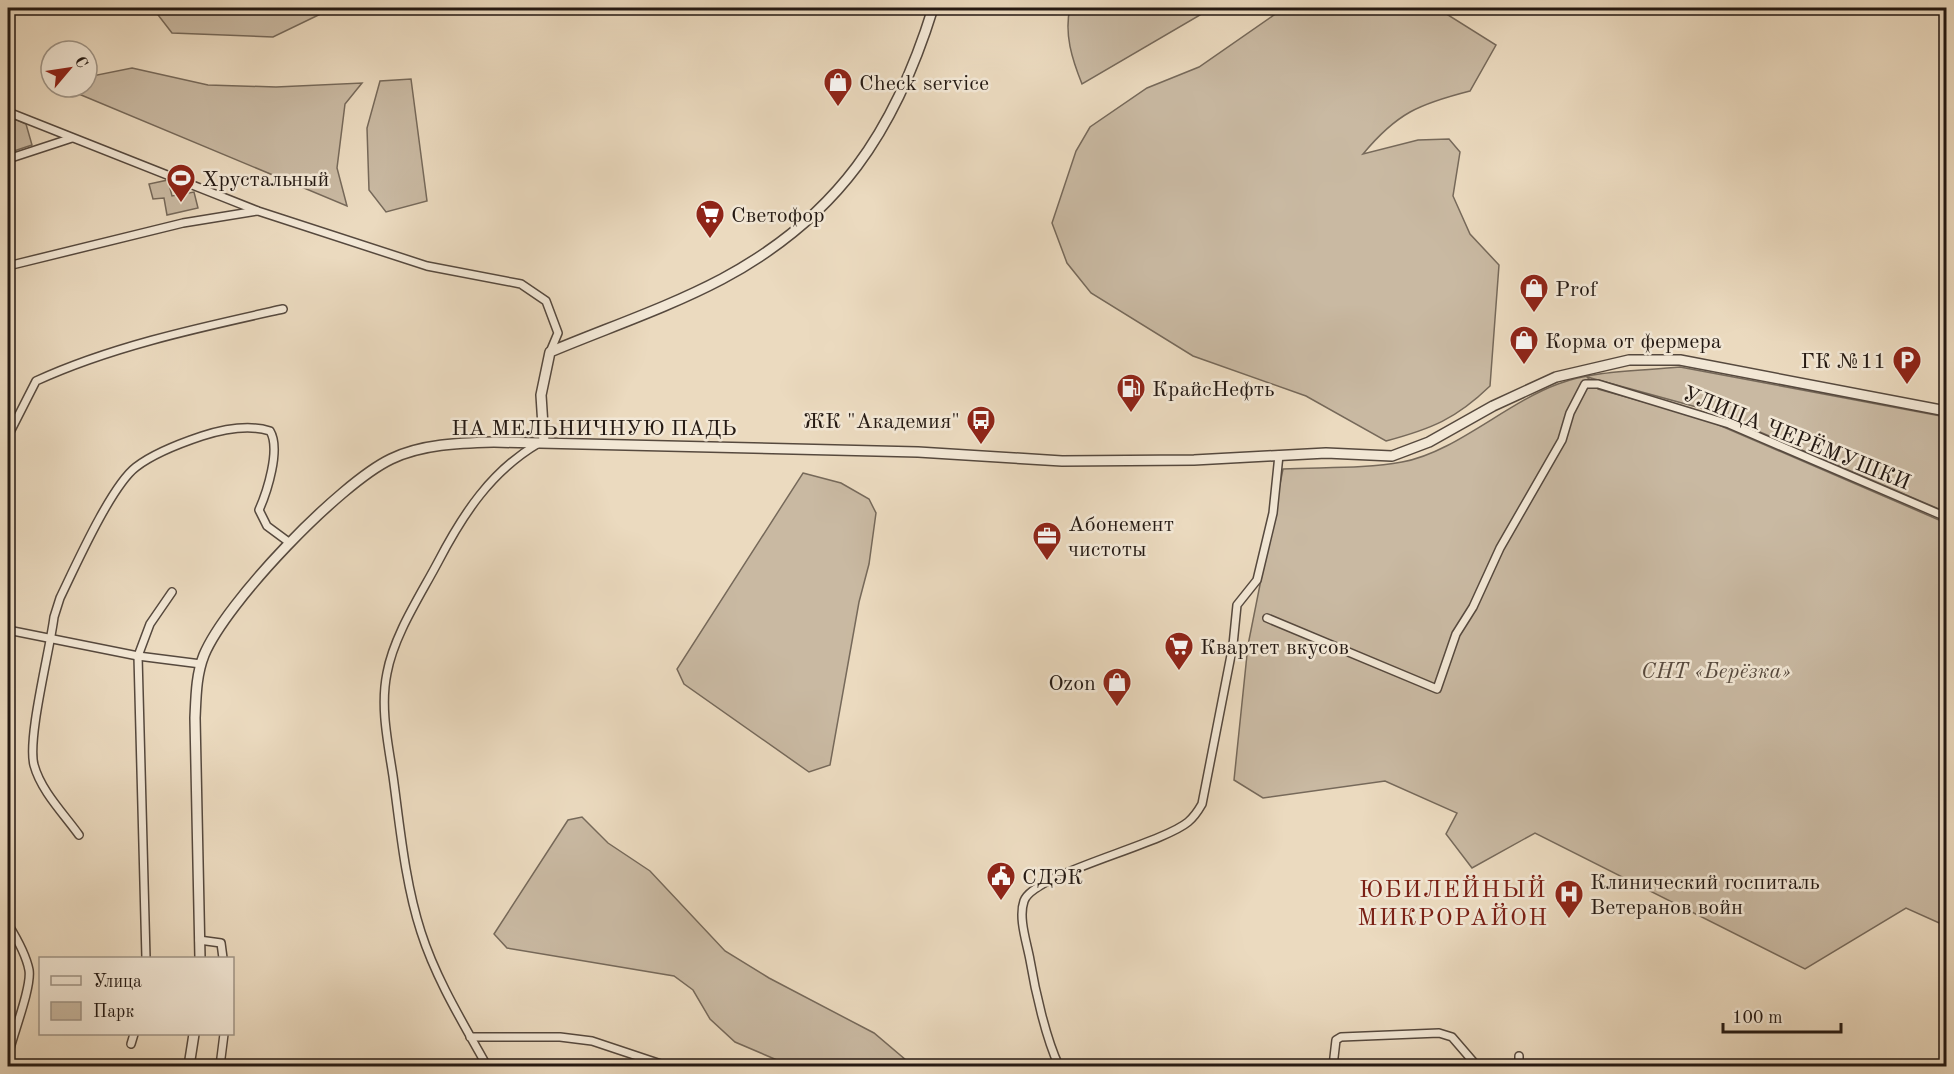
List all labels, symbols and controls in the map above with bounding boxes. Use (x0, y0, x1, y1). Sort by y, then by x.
north arrow (39, 39, 99, 99)
text: С (71, 54, 90, 71)
shop icon: Check service (822, 66, 854, 108)
place label: Check service (859, 73, 989, 95)
sports icon: Хрустальный (165, 162, 197, 204)
place label: Хрустальный (202, 169, 329, 191)
supermarket icon: Светофор (694, 198, 726, 240)
place label: Светофор (731, 205, 825, 227)
shop icon: Prof (1518, 272, 1550, 314)
place label: Prof (1555, 279, 1598, 301)
shop icon: Корма от фермера (1508, 324, 1540, 366)
place label: Корма от фермера (1545, 331, 1722, 353)
parking icon: ГК №11 (1891, 344, 1923, 386)
place label: ГК №11 (1801, 351, 1886, 373)
fuel station icon: КрайсНефть (1115, 372, 1147, 414)
place label: КрайсНефть (1152, 379, 1274, 401)
street label: УЛИЦА ЧЕРЁМУШКИ (1679, 380, 1915, 495)
bus stop icon: ЖК "Академия" (965, 404, 997, 446)
place label: ЖК "Академия" (803, 411, 960, 433)
street label: НА МЕЛЬНИЧНУЮ ПАДЬ (451, 418, 737, 440)
place label: Абонемент чистоты (1068, 514, 1174, 561)
office icon: Абонемент чистоты (1031, 520, 1063, 562)
supermarket icon: Квартет вкусов (1163, 630, 1195, 672)
place label: Квартет вкусов (1200, 637, 1349, 659)
park label: СНТ «Берёзка» (1641, 661, 1791, 683)
shop icon: Ozon (1101, 666, 1133, 708)
place label: Ozon (1048, 673, 1096, 695)
public building icon: СДЭК (985, 860, 1017, 902)
place label: СДЭК (1022, 867, 1083, 889)
place label: Клинический госпиталь Ветеранов войн (1590, 872, 1820, 919)
district label: ЮБИЛЕЙНЫЙ МИКРОРАЙОН (1357, 874, 1549, 931)
hospital icon: Клинический госпиталь Ветеранов войн (1553, 878, 1585, 920)
legend (39, 957, 234, 1035)
text: Улица (93, 973, 142, 991)
scale bar (1723, 996, 1842, 1034)
text: Парк (93, 1003, 134, 1021)
text: 100 m (1732, 1009, 1783, 1027)

